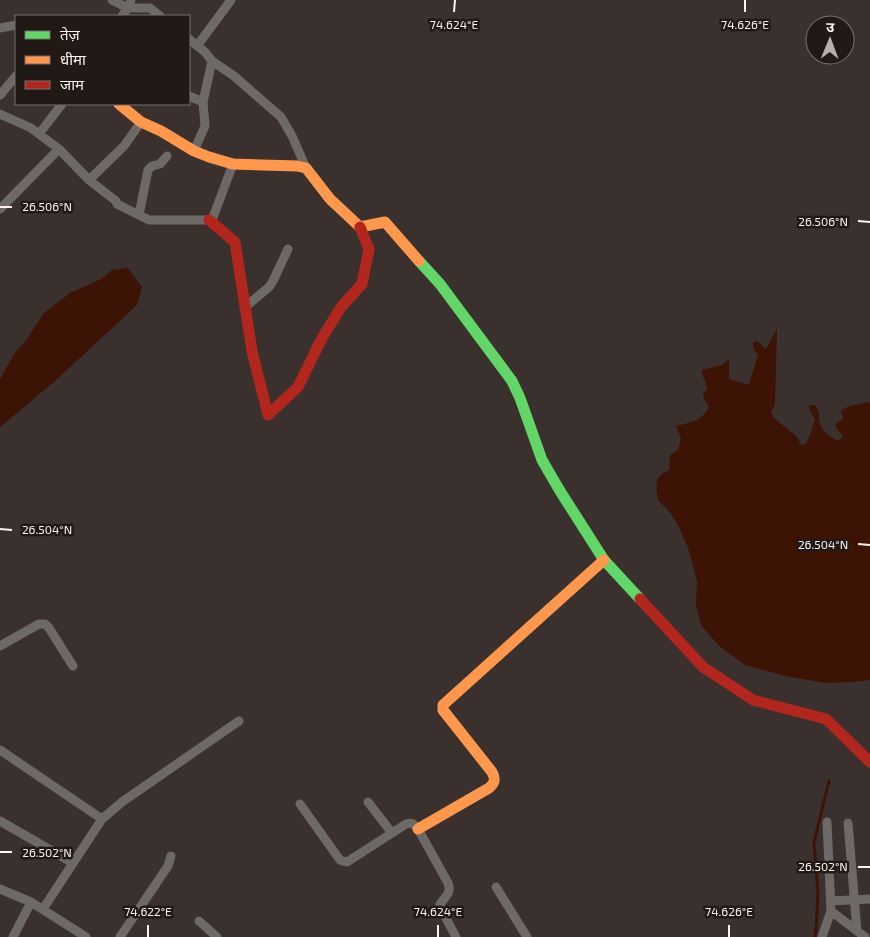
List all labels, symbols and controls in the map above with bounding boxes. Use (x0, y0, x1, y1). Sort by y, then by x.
legend (15, 15, 190, 105)
north arrow (805, 15, 855, 65)
text: 74.624°E (430, 17, 478, 31)
text: 74.626°E (721, 17, 769, 31)
text: उ (826, 18, 835, 35)
text: तेज़ (60, 25, 81, 43)
text: धीमा (60, 50, 87, 68)
text: जाम (60, 75, 85, 93)
text: 26.506°N (22, 199, 72, 213)
text: 26.506°N (798, 214, 848, 228)
text: 26.504°N (22, 522, 72, 536)
text: 26.504°N (798, 537, 848, 551)
text: 26.502°N (22, 845, 72, 859)
text: 26.502°N (798, 859, 848, 873)
text: 74.622°E (124, 904, 172, 918)
text: 74.624°E (414, 904, 462, 918)
text: 74.626°E (705, 904, 753, 918)

